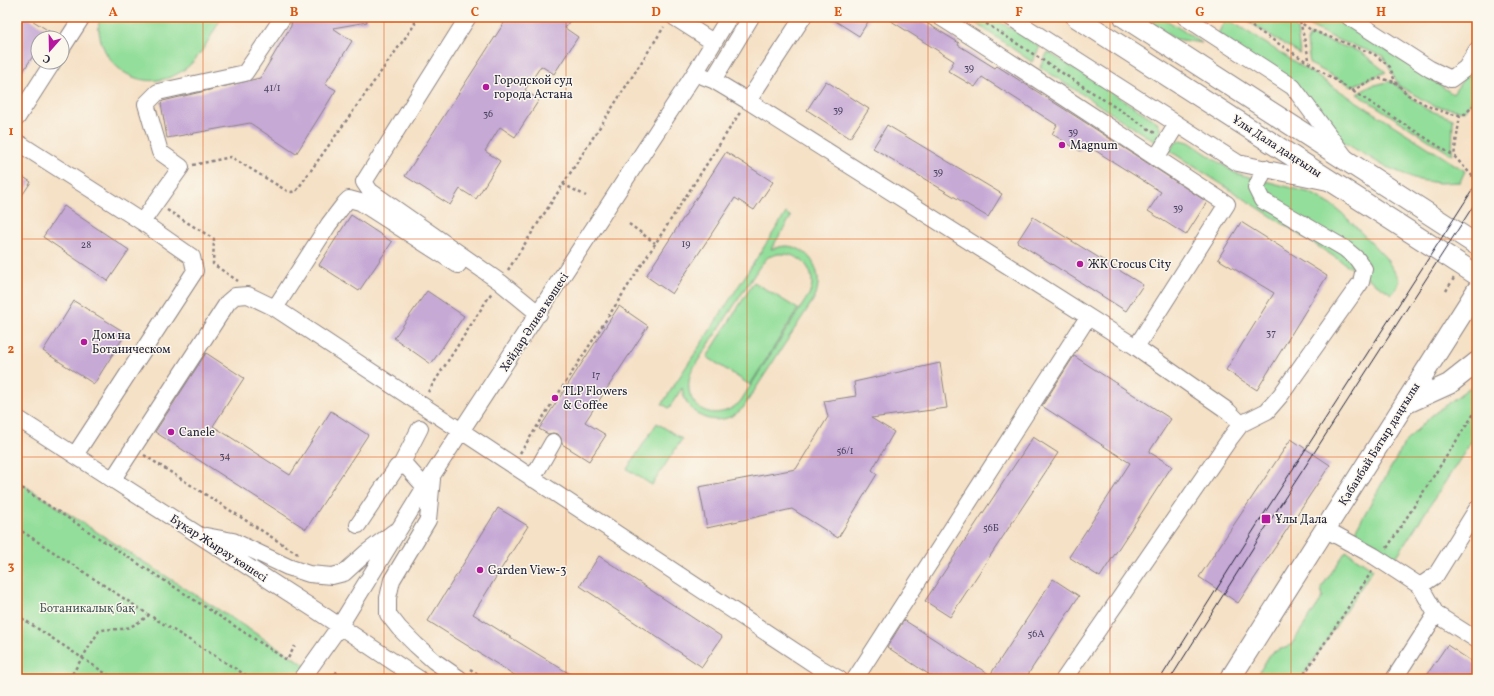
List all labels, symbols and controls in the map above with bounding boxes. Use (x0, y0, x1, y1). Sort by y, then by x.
text: A (108, 4, 118, 22)
text: B (290, 4, 299, 22)
text: C (471, 4, 479, 22)
text: D (651, 4, 661, 22)
text: E (834, 4, 842, 22)
text: F (1015, 4, 1023, 22)
text: G (1195, 4, 1205, 22)
text: H (1376, 4, 1386, 22)
north arrow (30, 30, 70, 70)
text: С (41, 50, 53, 66)
house number: 39 (964, 61, 974, 75)
place label: Городской суд города Астана (494, 73, 573, 103)
house number: 41/1 (263, 81, 281, 95)
marker: Городской суд города Астана (481, 82, 491, 92)
house number: 39 (833, 103, 843, 117)
house number: 36 (483, 107, 493, 121)
street label: Ұлы Дала даңғылы (1229, 112, 1325, 182)
text: 1 (8, 123, 14, 141)
house number: 39 (1068, 125, 1078, 139)
place label: Magnum (1070, 138, 1118, 154)
marker: Magnum (1057, 140, 1067, 150)
house number: 39 (933, 165, 943, 179)
house number: 39 (1173, 201, 1183, 215)
house number: 19 (681, 237, 691, 251)
house number: 28 (81, 238, 91, 252)
place label: ЖК Crocus City (1088, 257, 1172, 273)
marker: ЖК Crocus City (1075, 259, 1085, 269)
street label: Хейдар Әлиев көшесі (497, 270, 573, 375)
house number: 37 (1266, 326, 1276, 340)
place label: Дом на Ботаническом (92, 328, 170, 358)
marker: Дом на Ботаническом (79, 337, 89, 347)
text: 2 (8, 341, 15, 359)
house number: 17 (592, 368, 601, 382)
street label: Қабанбай Батыр даңғылы (1335, 380, 1425, 509)
place label: TLP Flowers & Coffee (563, 384, 627, 414)
marker: TLP Flowers & Coffee (550, 393, 560, 403)
place label: Canele (179, 425, 215, 441)
marker: Canele (166, 427, 176, 437)
house number: 56/1 (836, 444, 854, 458)
house number: 34 (219, 449, 231, 463)
street label: Бұқар Жырау көшесі (167, 511, 271, 587)
place label: Ұлы Дала (1275, 512, 1327, 528)
marker: Ұлы Дала (1260, 513, 1272, 525)
house number: 56Б (983, 521, 999, 535)
text: 3 (8, 558, 15, 576)
place label: Garden View-3 (488, 563, 566, 579)
marker: Garden View-3 (475, 565, 485, 575)
park label: Ботаникалық бақ (39, 601, 135, 617)
house number: 56А (1028, 627, 1044, 641)

